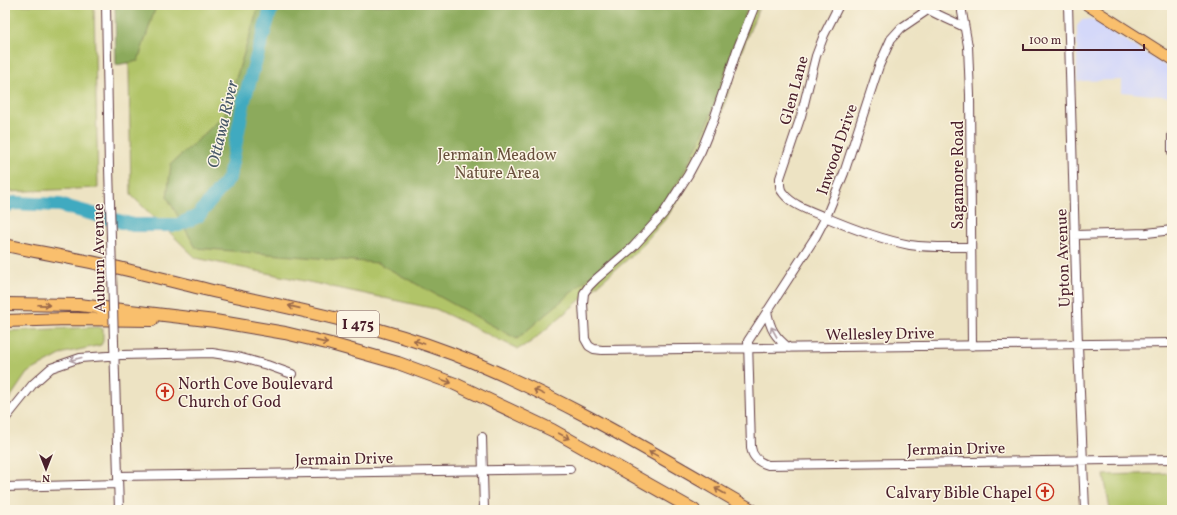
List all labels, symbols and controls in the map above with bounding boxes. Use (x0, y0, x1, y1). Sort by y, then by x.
scale bar (1023, 26, 1144, 52)
text: 100 m (1029, 33, 1062, 49)
street label: Glen Lane (775, 53, 815, 128)
water label: Ottawa River (202, 78, 245, 171)
street label: Inwood Drive (812, 101, 864, 198)
street label: Sagamore Road (948, 120, 970, 230)
park label: Jermain Meadow Nature Area (437, 145, 557, 185)
street label: Auburn Avenue (88, 203, 112, 313)
street label: Upton Avenue (1051, 208, 1077, 308)
one-way arrow (37, 301, 50, 308)
one-way arrow (288, 303, 301, 311)
road number: I 475 (337, 311, 379, 337)
street label: Wellesley Drive (825, 323, 935, 347)
one-way arrow (770, 326, 777, 338)
one-way arrow (316, 338, 329, 346)
one-way arrow (414, 338, 426, 346)
one-way arrow (70, 356, 83, 363)
place label: North Cove Boulevard Church of God (178, 374, 333, 414)
one-way arrow (440, 378, 452, 386)
church icon: North Cove Boulevard Church of God (155, 382, 175, 402)
one-way arrow (533, 388, 545, 395)
one-way arrow (558, 433, 570, 440)
street label: Jermain Drive (907, 438, 1005, 462)
street label: Jermain Drive (295, 448, 393, 472)
north arrow (26, 449, 66, 489)
one-way arrow (648, 449, 660, 457)
text: N (42, 470, 50, 485)
church icon: Calvary Bible Chapel (1035, 482, 1055, 502)
place label: Calvary Bible Chapel (886, 483, 1032, 505)
one-way arrow (714, 487, 726, 495)

